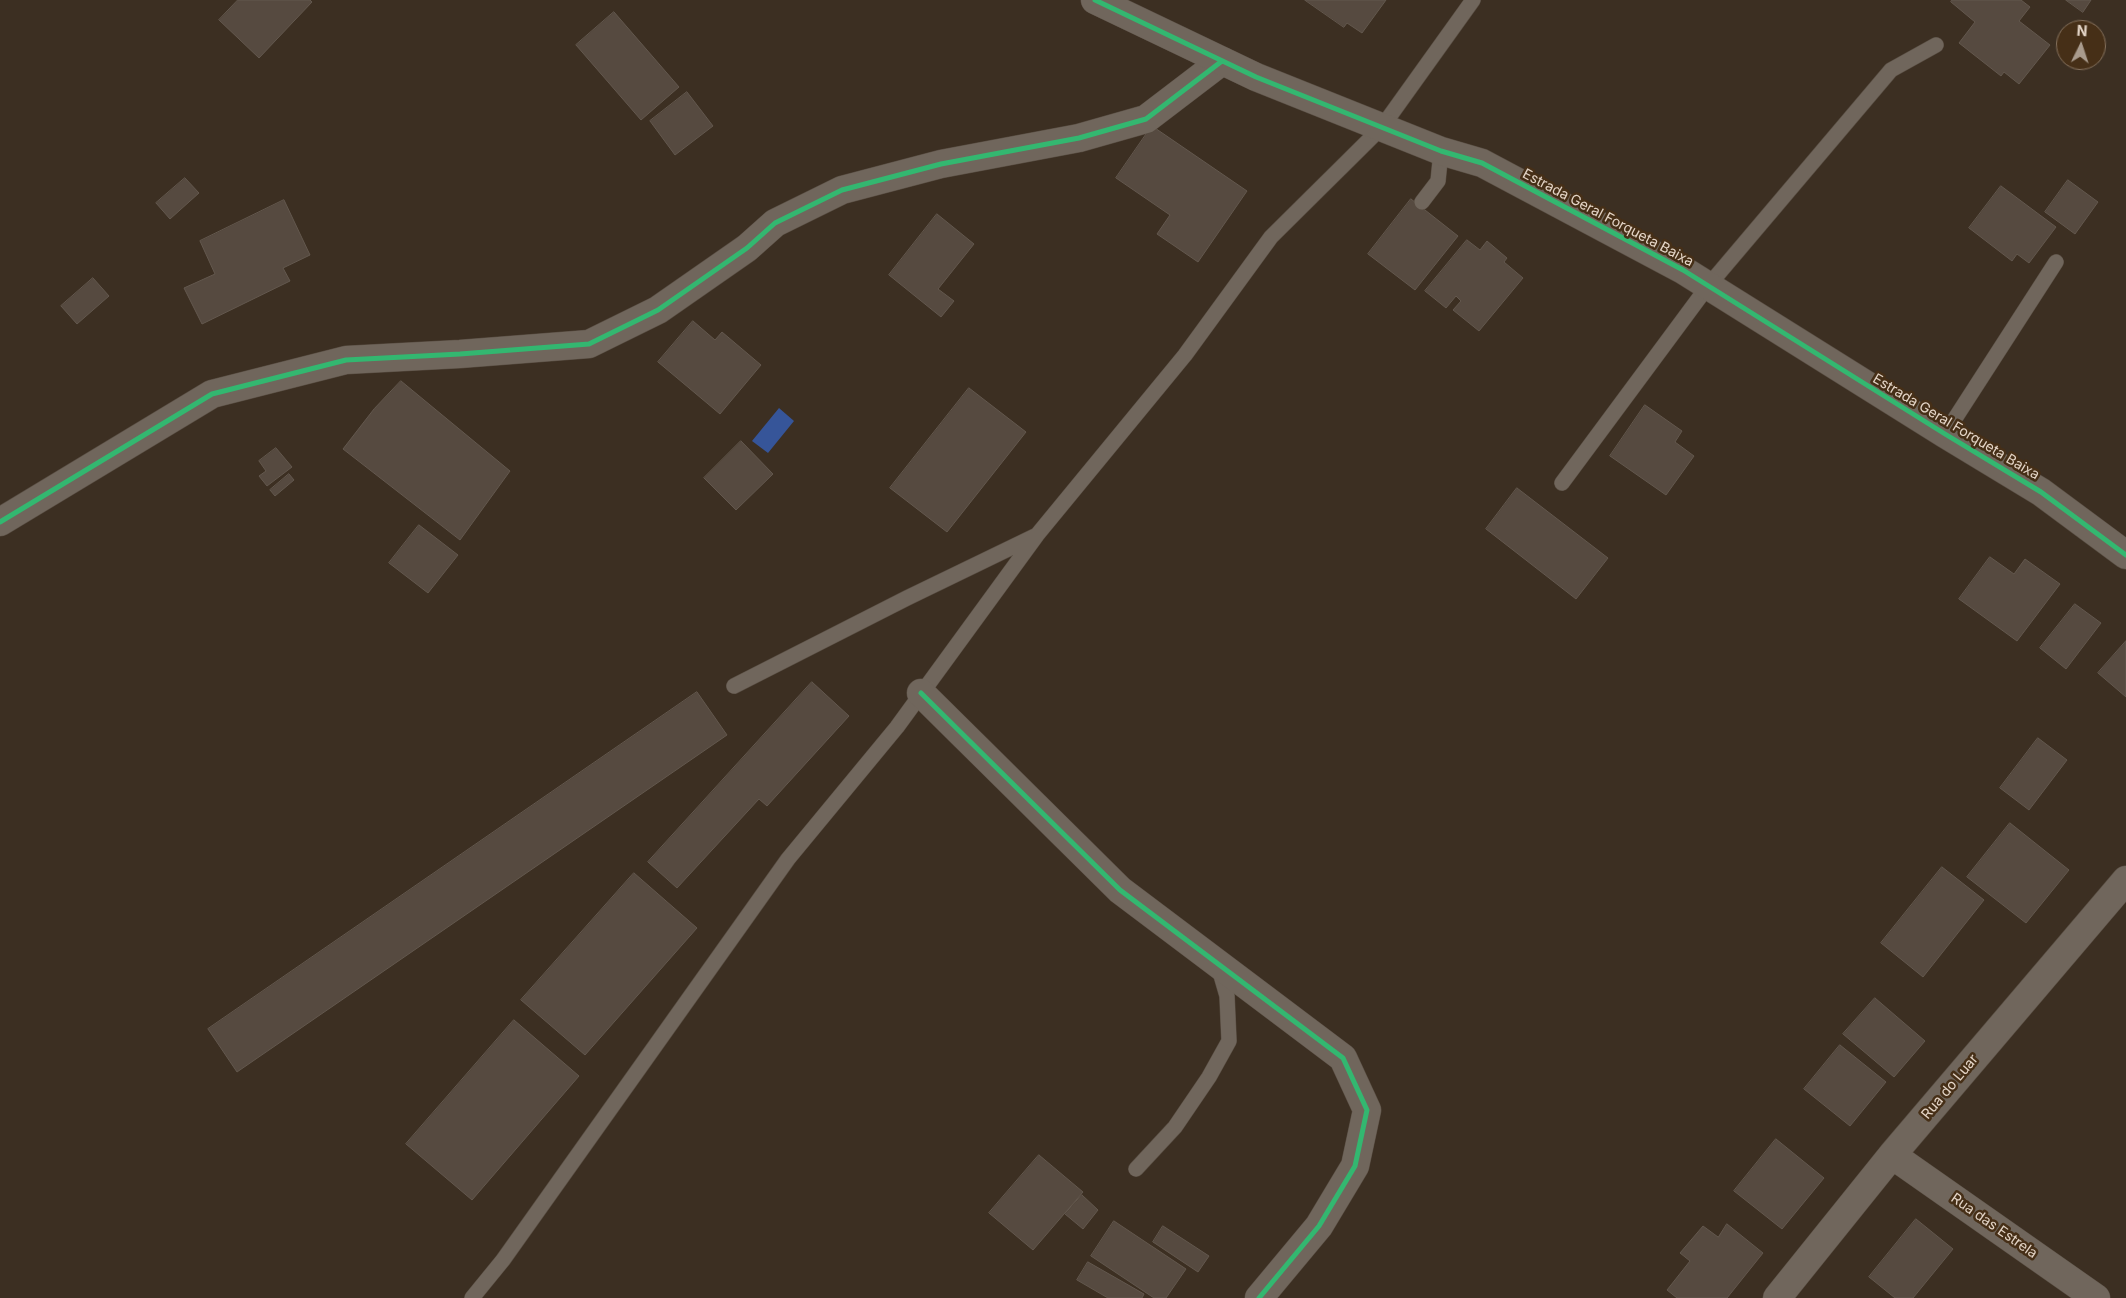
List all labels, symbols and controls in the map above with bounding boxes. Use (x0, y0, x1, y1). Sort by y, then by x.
north arrow (2056, 20, 2106, 70)
text: N (2076, 22, 2088, 39)
street label: Estrada Geral Forqueta Baixa (1520, 166, 1696, 270)
street label: Estrada Geral Forqueta Baixa (1870, 370, 2042, 484)
street label: Rua do Luar (1918, 1051, 1982, 1123)
street label: Rua das Estrela (1948, 1190, 2040, 1262)

